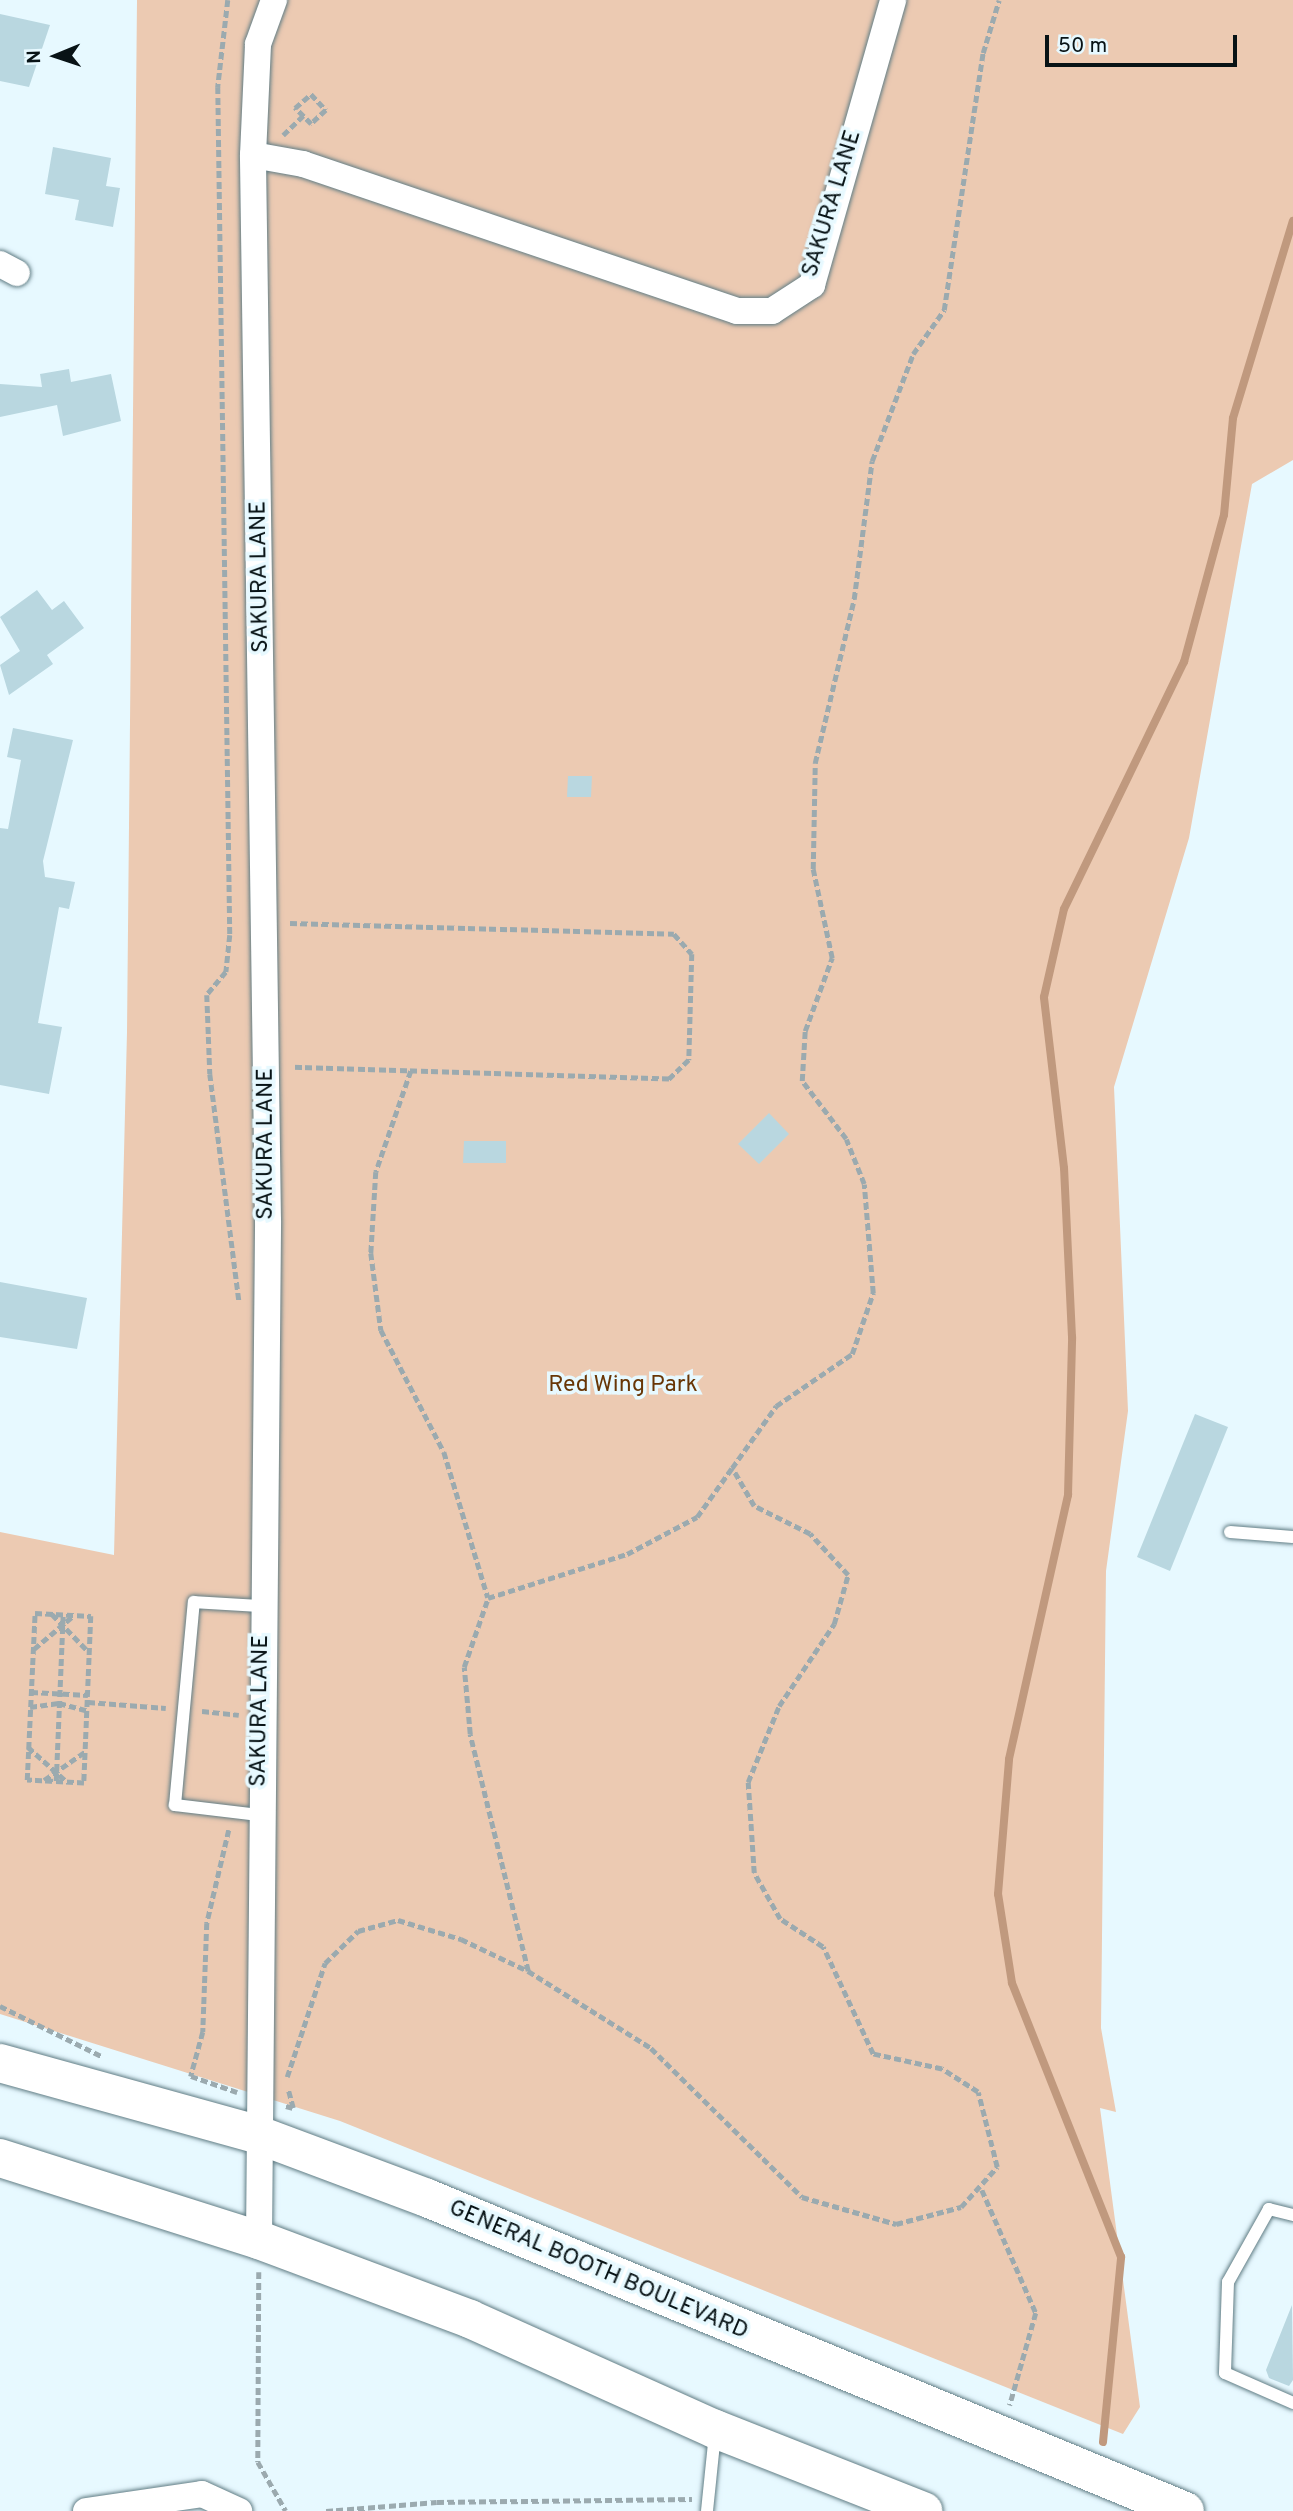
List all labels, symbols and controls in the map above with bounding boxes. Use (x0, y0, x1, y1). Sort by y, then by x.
north arrow (21, 21, 91, 91)
scale bar (1048, 21, 1240, 65)
text: 50 m (1058, 33, 1107, 60)
text: N (23, 49, 47, 64)
street label: SAKURA LANE (797, 127, 869, 281)
street label: SAKURA LANE (246, 500, 276, 654)
street label: SAKURA LANE (253, 1068, 281, 1220)
park label: Red Wing Park (548, 1372, 698, 1400)
street label: SAKURA LANE (246, 1634, 276, 1788)
street label: GENERAL BOOTH BOULEVARD (444, 2195, 752, 2347)

